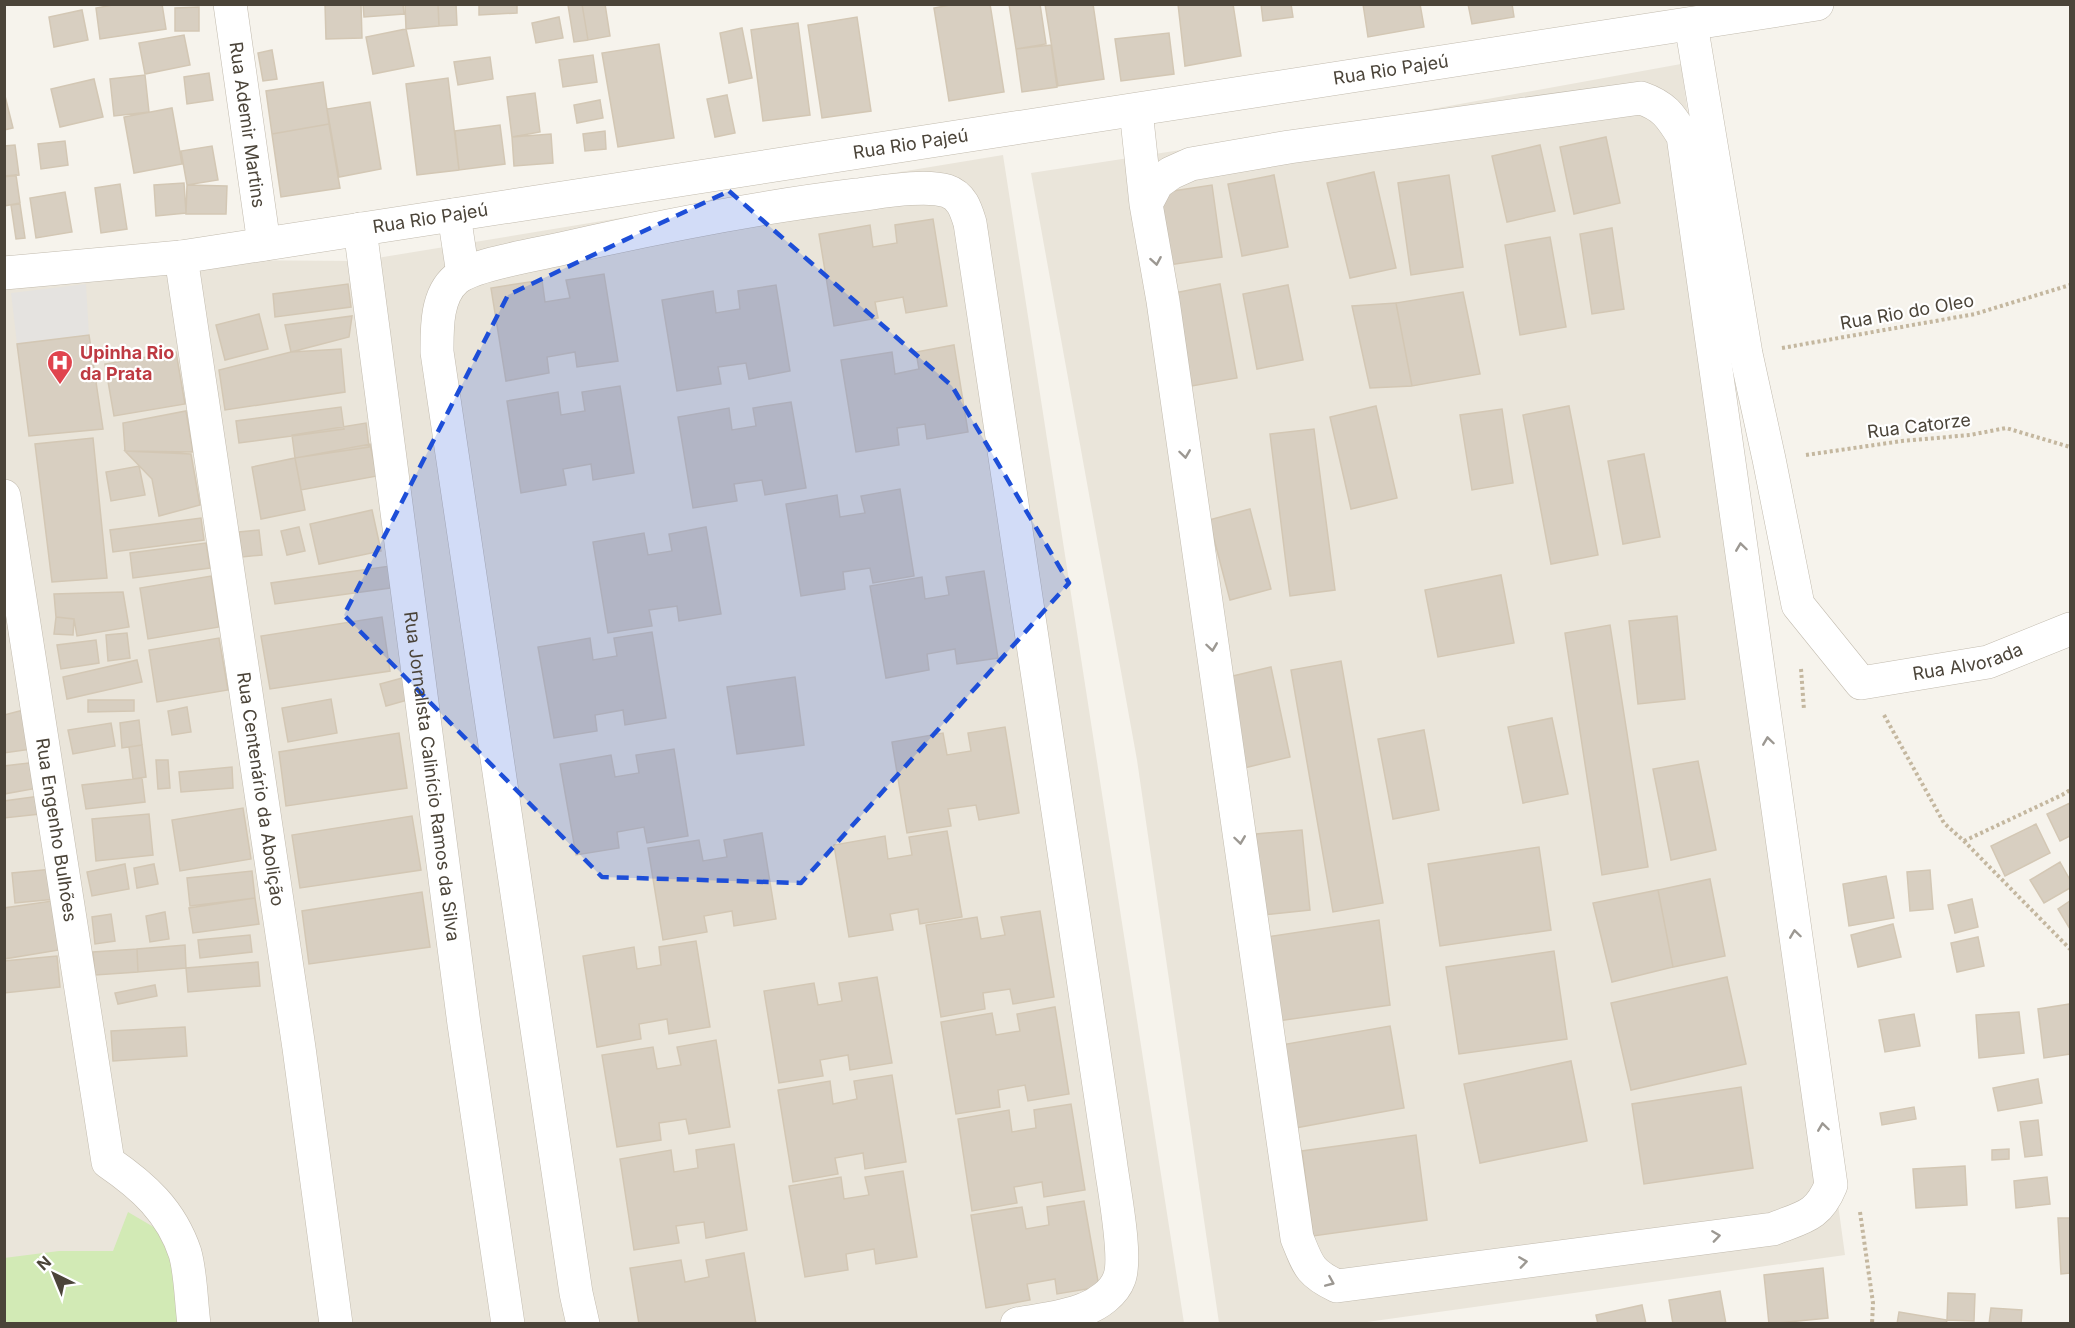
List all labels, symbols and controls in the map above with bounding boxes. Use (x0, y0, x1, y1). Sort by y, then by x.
street label: Rua Ademir Martins (225, 40, 270, 209)
street label: Rua Rio Pajeú (1332, 50, 1450, 89)
street label: Rua Rio Pajeú (851, 124, 970, 163)
street label: Rua Rio Pajeú (371, 199, 489, 237)
one-way arrow (1149, 256, 1162, 266)
street label: Rua Rio do Oleo (1838, 289, 1975, 334)
place label: Upinha Rio da Prata (80, 342, 174, 384)
hospital icon: Upinha Rio da Prata (45, 348, 75, 386)
street label: Rua Catorze (1866, 409, 1972, 442)
one-way arrow (1178, 450, 1190, 459)
one-way arrow (1735, 543, 1748, 552)
street label: Rua Jornalista Calinício Ramos da Silva (400, 610, 464, 943)
street label: Rua Alvorada (1911, 638, 2026, 684)
one-way arrow (1206, 643, 1218, 652)
street label: Rua Centenário da Abolição (233, 671, 289, 908)
street label: Rua Engenho Bulhões (32, 736, 81, 923)
one-way arrow (1762, 736, 1775, 745)
one-way arrow (1234, 836, 1246, 845)
one-way arrow (1789, 929, 1802, 938)
one-way arrow (1817, 1122, 1829, 1131)
one-way arrow (1711, 1230, 1721, 1243)
north arrow (24, 1244, 84, 1304)
text: N (32, 1252, 55, 1275)
one-way arrow (1518, 1256, 1527, 1268)
one-way arrow (1324, 1275, 1335, 1287)

